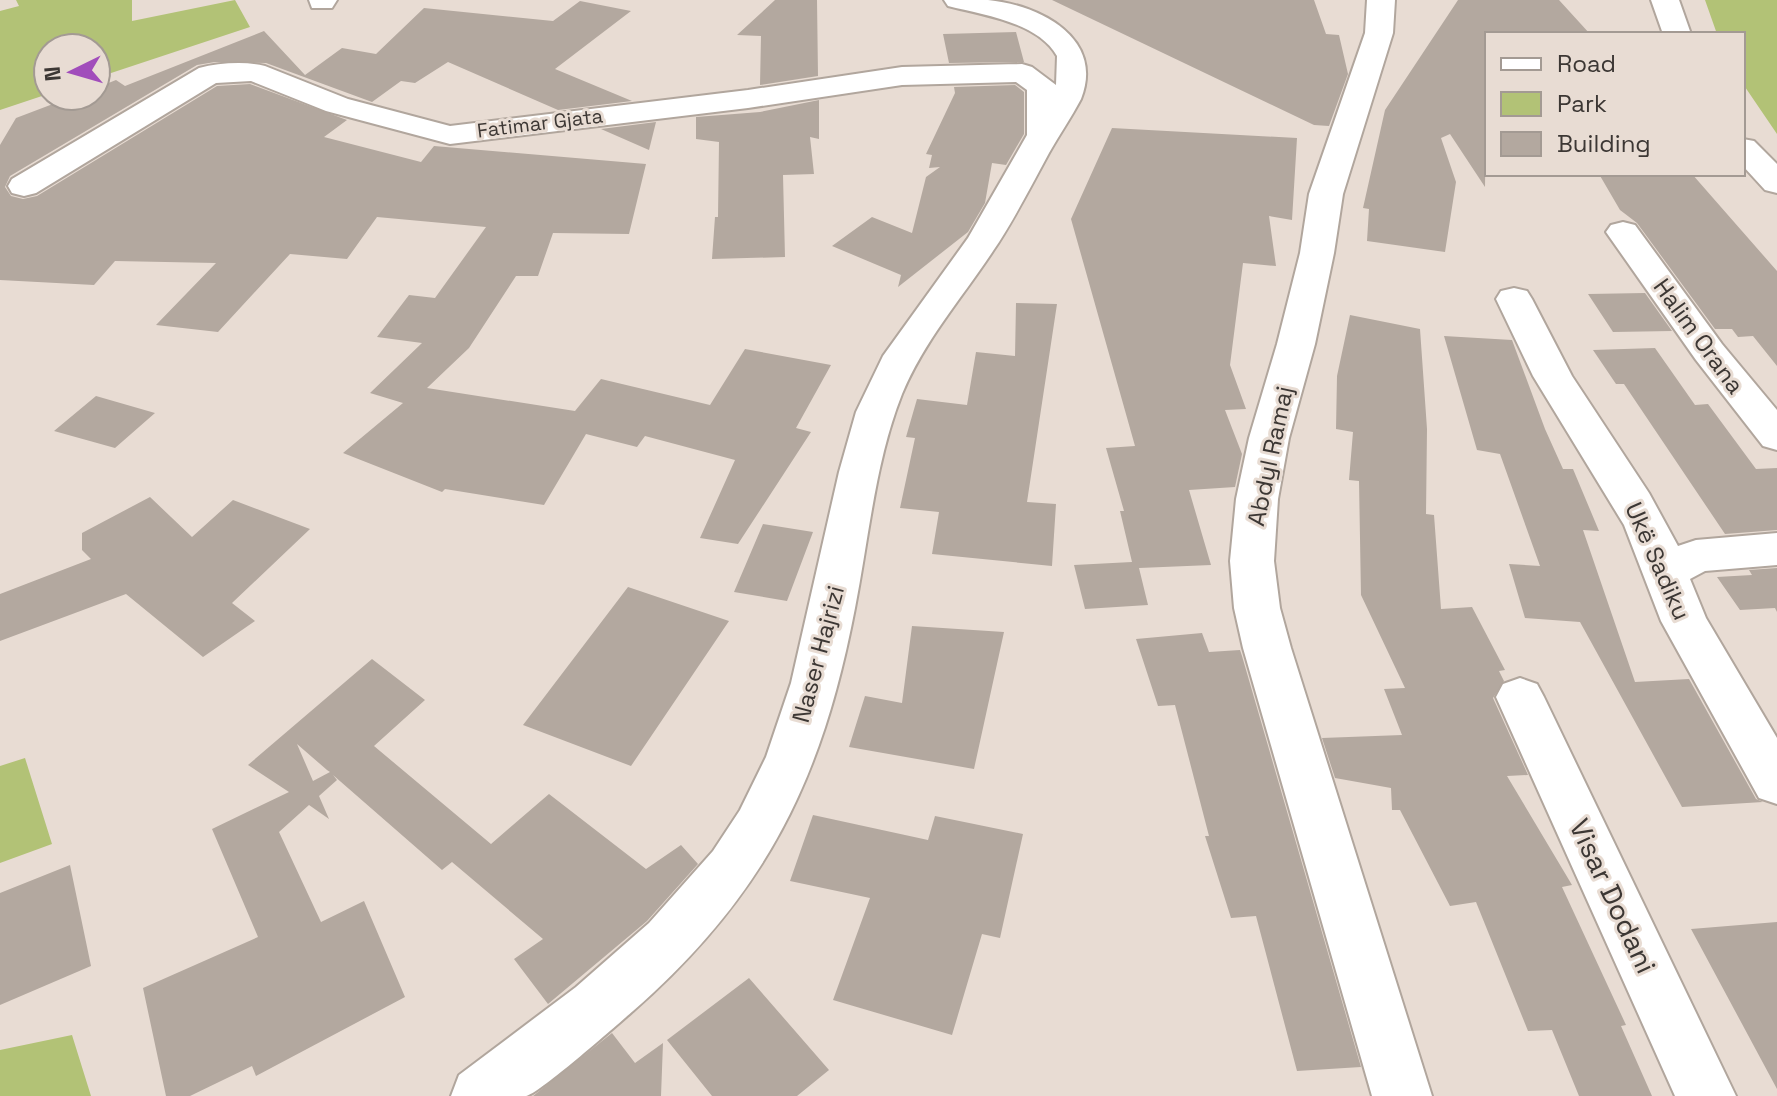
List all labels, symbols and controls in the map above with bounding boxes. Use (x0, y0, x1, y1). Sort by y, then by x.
north arrow (32, 32, 112, 112)
legend (1485, 32, 1745, 176)
text: Road (1557, 48, 1616, 79)
text: N (37, 65, 67, 82)
text: Park (1557, 88, 1607, 119)
street label: Fatimar Gjata (476, 102, 604, 144)
text: Building (1557, 128, 1651, 159)
street label: Halim Orana (1647, 272, 1751, 400)
street label: Abdyl Ramaj (1240, 383, 1300, 529)
street label: Ukë Sadiku (1618, 497, 1698, 625)
street label: Naser Hajrizi (785, 582, 851, 726)
street label: Visar Dodani (1561, 813, 1665, 979)

